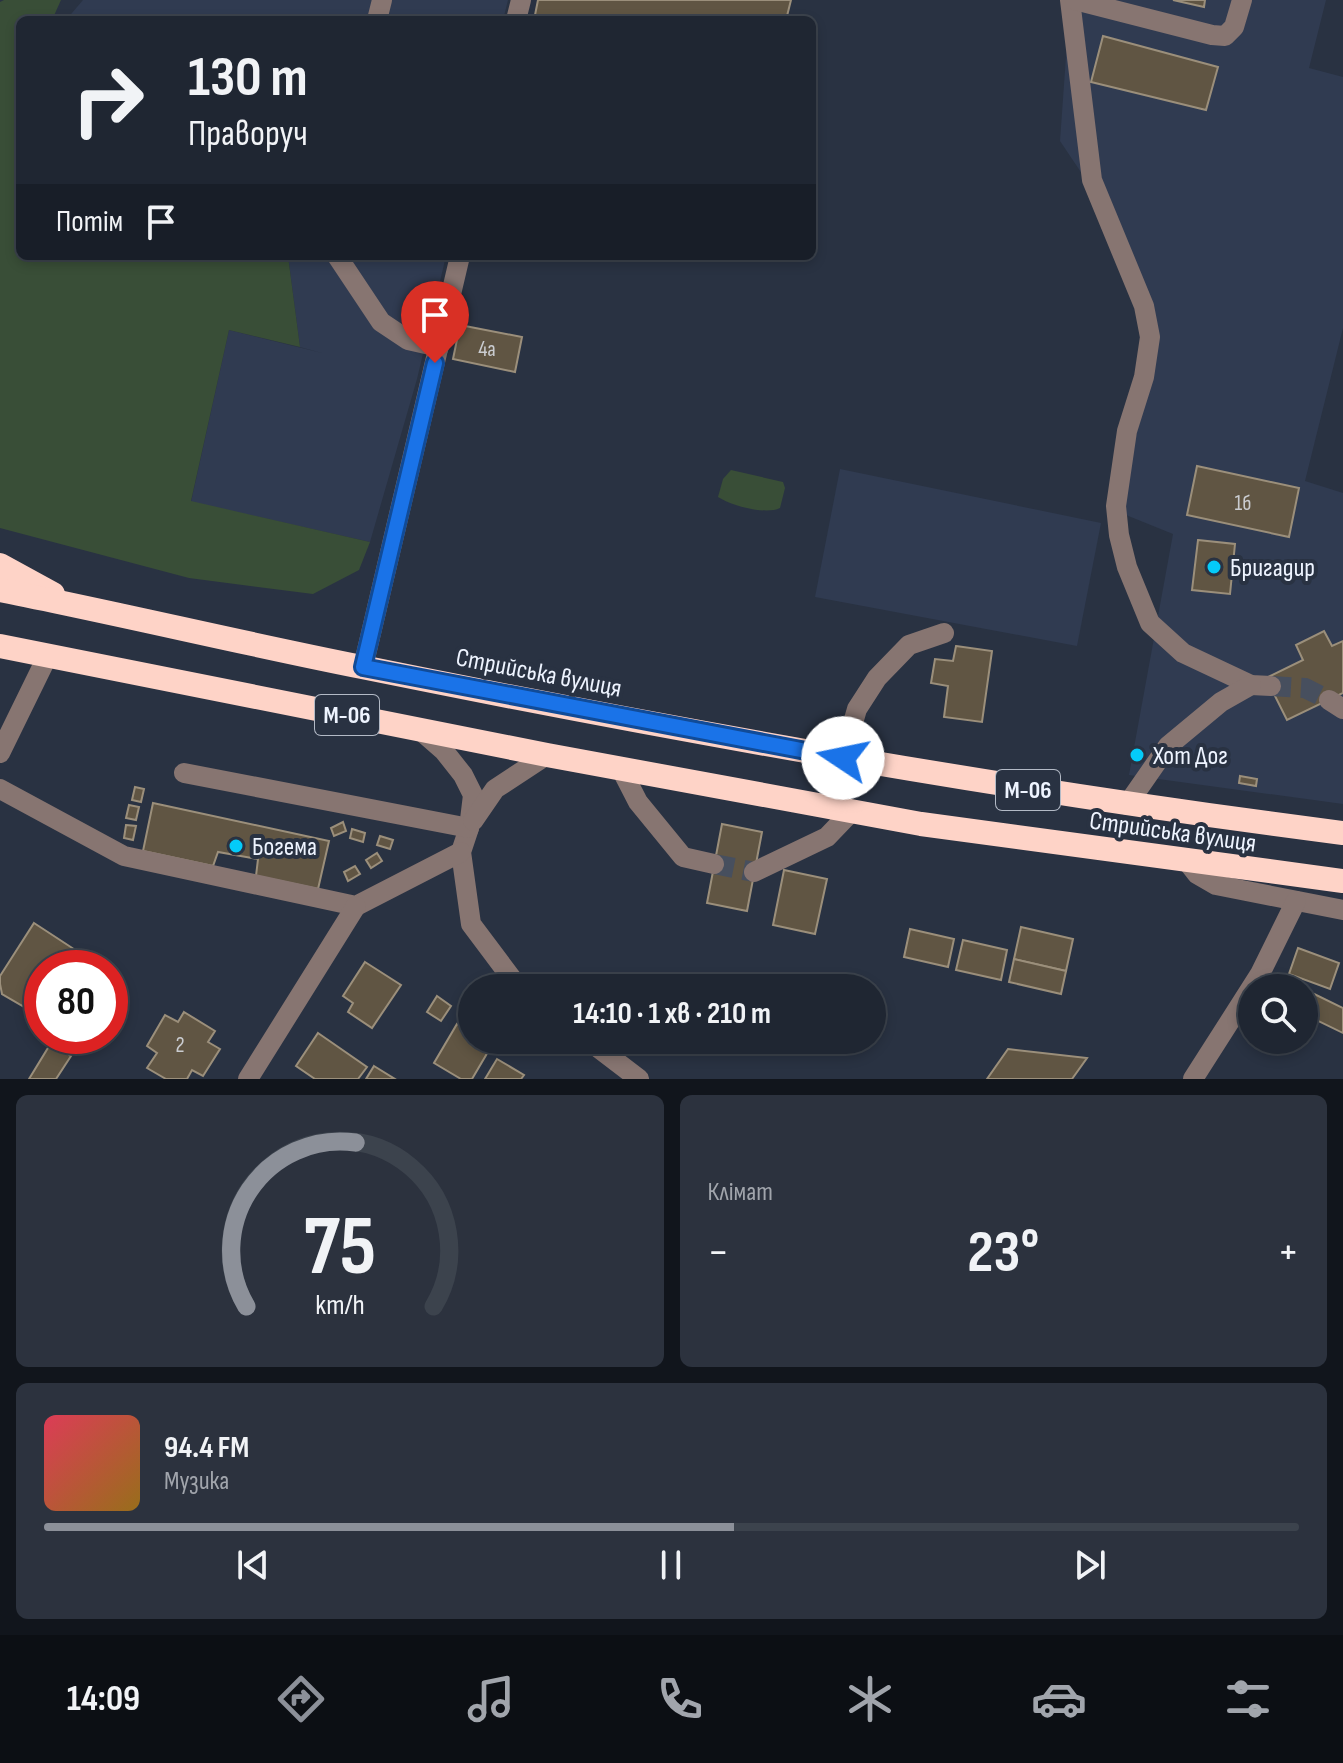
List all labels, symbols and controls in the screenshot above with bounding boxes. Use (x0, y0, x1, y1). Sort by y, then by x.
text: 130 m (188, 45, 308, 112)
icon: right (56, 48, 160, 152)
text: Праворуч (188, 113, 308, 156)
icon: arrive (139, 200, 183, 244)
text: Потім (56, 204, 123, 240)
pin (401, 281, 469, 363)
icon: arrive (413, 293, 457, 337)
house number: 4а (478, 336, 496, 363)
house number: 1б (1235, 490, 1251, 517)
place label: Бригадир (1230, 553, 1315, 584)
marker: Бригадир (1205, 558, 1223, 576)
street label: Стрийська вулиця (453, 642, 624, 705)
road number: М-06 (315, 695, 379, 735)
position arrow (801, 716, 885, 800)
place label: Хот Дог (1152, 741, 1228, 772)
marker: Хот Дог (1128, 746, 1146, 764)
road number: М-06 (996, 770, 1060, 810)
street label: Стрийська вулиця (1087, 805, 1258, 860)
place label: Богема (252, 832, 317, 863)
marker: Богема (227, 837, 245, 855)
speed limit sign: 80 (24, 950, 128, 1054)
map controls (1238, 974, 1318, 1054)
button: search (1238, 974, 1318, 1054)
text: 14:10 · 1 хв · 210 m (573, 996, 771, 1032)
house number: 2 (175, 1032, 185, 1059)
text: Клімат (708, 1177, 773, 1208)
text: 75 (303, 1198, 376, 1298)
text: 23° (967, 1217, 1039, 1289)
text: − (708, 1226, 729, 1279)
text: + (1277, 1226, 1299, 1279)
text: km/h (315, 1288, 364, 1323)
text: 94.4 FM (164, 1430, 249, 1466)
text: Музика (164, 1466, 229, 1497)
icon: previous (231, 1543, 275, 1587)
icon: pause (649, 1543, 693, 1587)
icon: next (1068, 1543, 1112, 1587)
icon: directions (273, 1671, 329, 1727)
icon: music (463, 1671, 519, 1727)
icon: phone (652, 1671, 708, 1727)
icon: climate (842, 1671, 898, 1727)
icon: car (1031, 1671, 1087, 1727)
icon: filters (1220, 1671, 1276, 1727)
text: 14:09 (67, 1678, 140, 1721)

